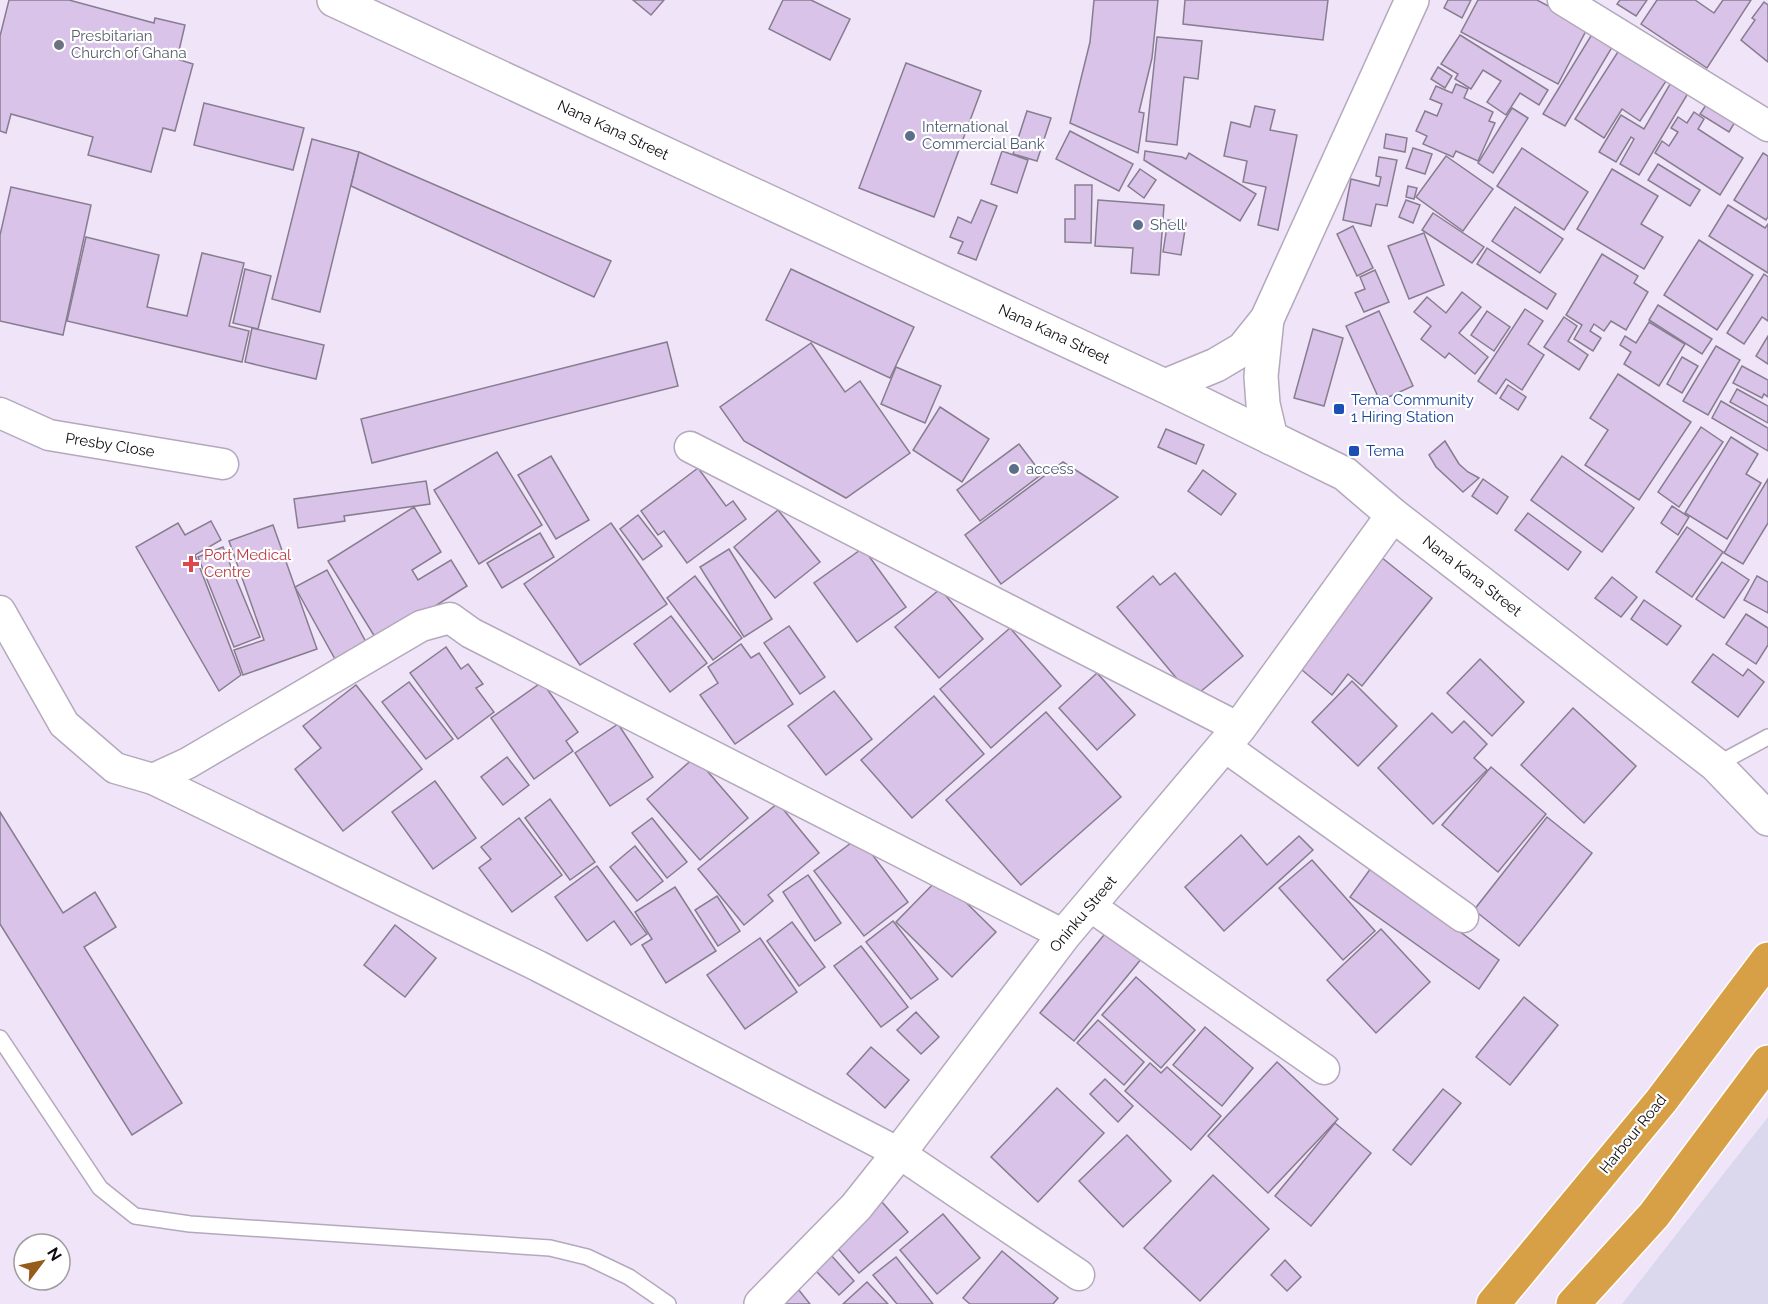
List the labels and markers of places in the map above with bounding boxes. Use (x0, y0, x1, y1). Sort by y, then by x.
place label: Presbitarian Church of Ghana (71, 27, 187, 62)
marker: Presbitarian Church of Ghana (52, 38, 66, 52)
place label: International Commercial Bank (922, 118, 1045, 153)
marker: International Commercial Bank (903, 129, 917, 143)
place label: Shell (1150, 216, 1186, 234)
marker: Shell (1131, 218, 1145, 232)
place label: Tema Community 1 Hiring Station (1351, 391, 1474, 426)
marker: Tema Community 1 Hiring Station (1332, 402, 1346, 416)
place label: Tema (1366, 442, 1404, 460)
marker: Tema (1347, 444, 1361, 458)
place label: access (1026, 460, 1074, 478)
marker: access (1007, 462, 1021, 476)
place label: Port Medical Centre (204, 546, 292, 581)
marker: Port Medical Centre (182, 555, 200, 573)

